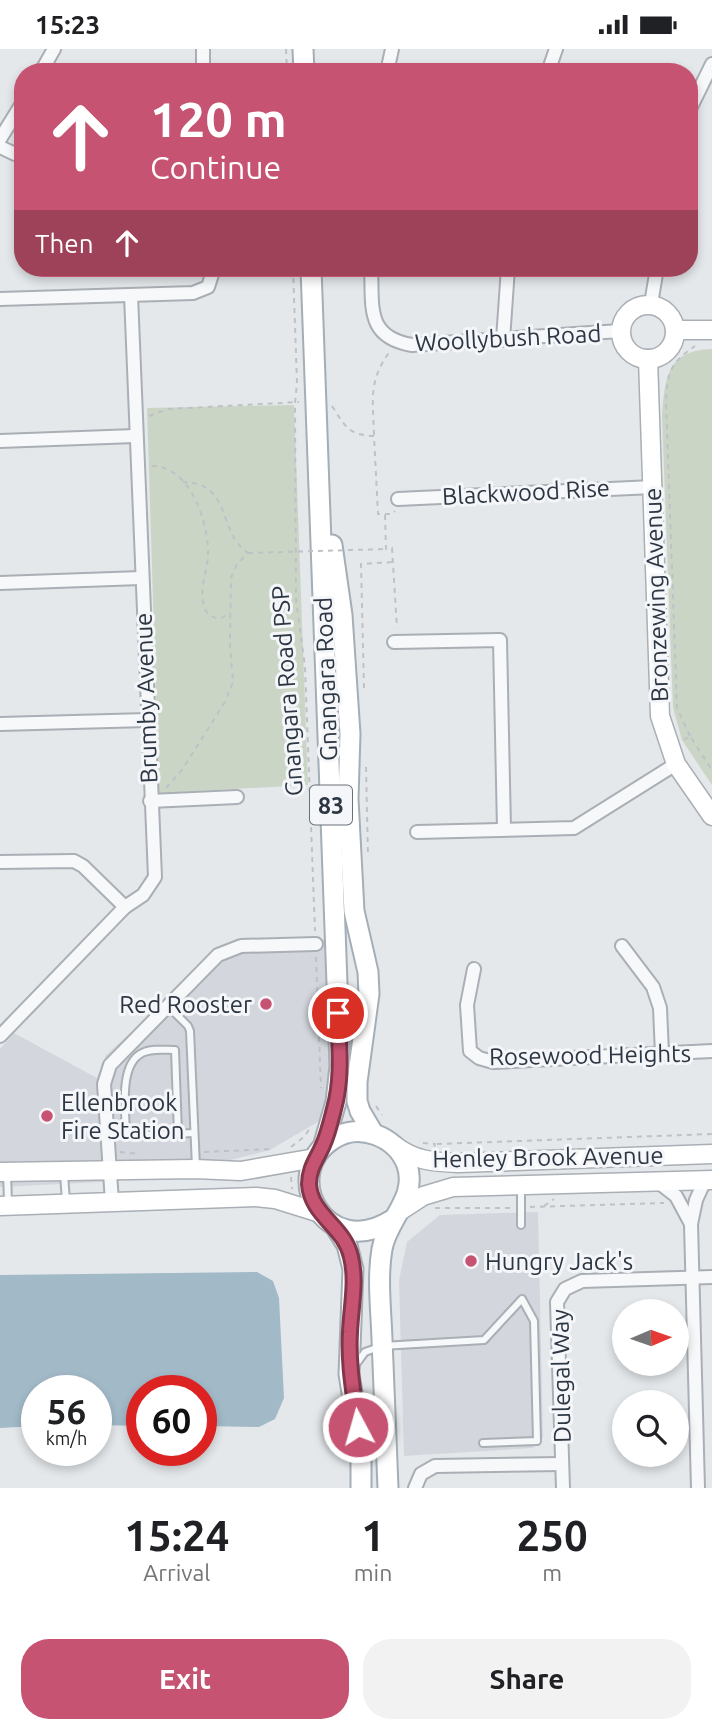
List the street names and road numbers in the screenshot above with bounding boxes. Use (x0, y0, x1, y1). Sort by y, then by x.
street label: Woollybush Road (414, 320, 602, 356)
street label: Blackwood Rise (441, 474, 611, 510)
street label: Bronzewing Avenue (639, 487, 673, 703)
street label: Gnangara Road PSP (266, 585, 308, 797)
street label: Gnangara Road (310, 597, 342, 761)
street label: Brumby Avenue (130, 612, 162, 784)
road number: 83 (310, 785, 352, 825)
street label: Rosewood Heights (489, 1040, 691, 1070)
street label: Henley Brook Avenue (432, 1141, 664, 1173)
street label: Dulegal Way (546, 1308, 576, 1443)

